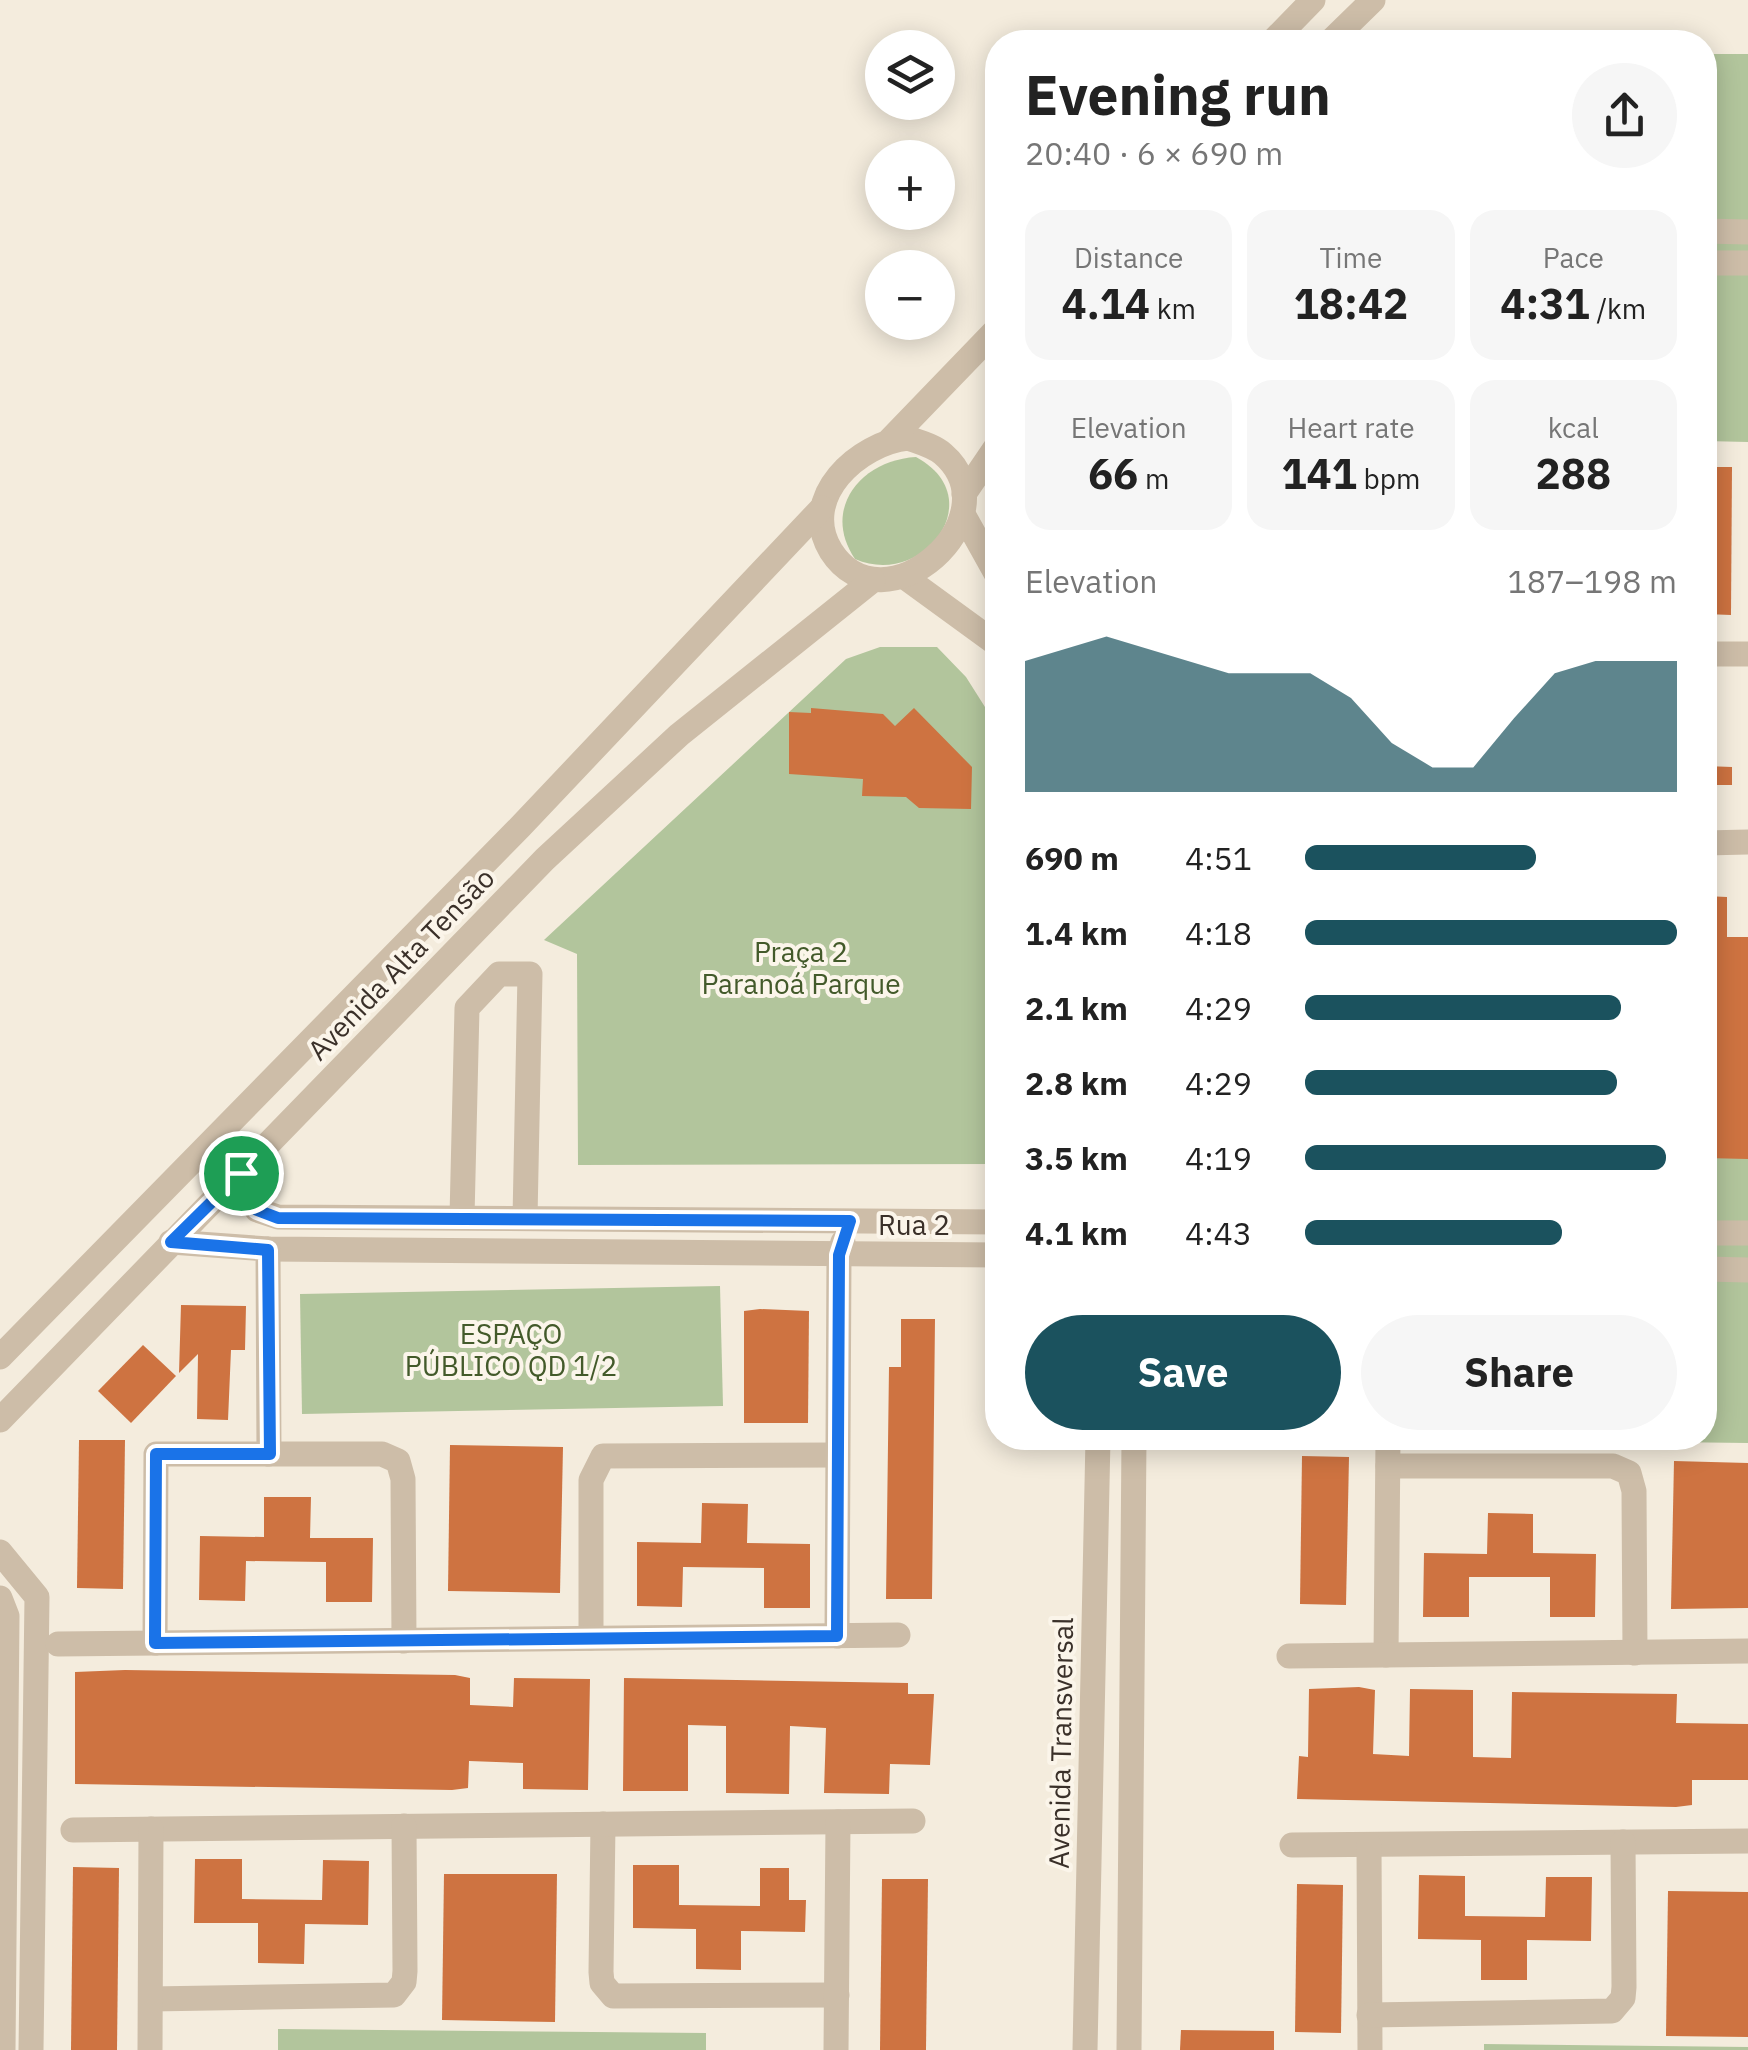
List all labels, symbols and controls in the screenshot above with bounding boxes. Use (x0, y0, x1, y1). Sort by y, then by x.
map controls (865, 30, 955, 340)
button: layers (865, 30, 955, 120)
text: Evening run (1025, 59, 1331, 130)
button: share (1572, 63, 1677, 168)
text: 20:40 · 6 × 690 m (1025, 132, 1283, 174)
button: + (865, 140, 955, 230)
text: Distance (1074, 239, 1183, 276)
text: Time (1320, 239, 1382, 276)
text: Pace (1543, 239, 1604, 276)
button: − (865, 250, 955, 340)
text: 4.14 (1061, 276, 1150, 331)
text: 18:42 (1294, 276, 1408, 331)
text: 4:31 (1500, 276, 1590, 331)
text: km (1150, 290, 1196, 327)
text: /km (1590, 290, 1646, 327)
text: Elevation (1071, 409, 1187, 446)
text: Heart rate (1287, 409, 1415, 446)
text: kcal (1548, 409, 1599, 446)
text: 66 (1088, 446, 1138, 501)
text: 141 (1281, 446, 1357, 501)
text: 288 (1536, 446, 1611, 501)
text: m (1138, 460, 1169, 497)
text: bpm (1357, 460, 1421, 497)
text: Elevation (1025, 560, 1158, 602)
text: 187–198 m (1507, 560, 1677, 602)
text: 690 m (1025, 837, 1119, 879)
text: 4:51 (1185, 837, 1252, 879)
street label: Avenida Alta Tensão (299, 860, 502, 1068)
text: 1.4 km (1025, 912, 1128, 954)
text: 4:18 (1185, 912, 1252, 954)
park label: Praça 2 Paranoá Parque (701, 933, 901, 1002)
text: 2.1 km (1025, 987, 1128, 1029)
text: 4:29 (1185, 987, 1252, 1029)
text: 2.8 km (1025, 1062, 1128, 1104)
text: 4:29 (1185, 1062, 1252, 1104)
pin (199, 1131, 284, 1216)
text: 3.5 km (1025, 1137, 1128, 1179)
text: 4:19 (1185, 1137, 1252, 1179)
icon: arrive (214, 1146, 269, 1201)
street label: Rua 2 (878, 1206, 950, 1243)
text: 4.1 km (1025, 1212, 1128, 1254)
text: 4:43 (1185, 1212, 1252, 1254)
park label: ESPAÇO PÚBLICO QD 1/2 (405, 1315, 617, 1384)
button: Save (1025, 1315, 1341, 1430)
button: Share (1361, 1315, 1677, 1430)
street label: Avenida Transversal (1040, 1617, 1081, 1869)

